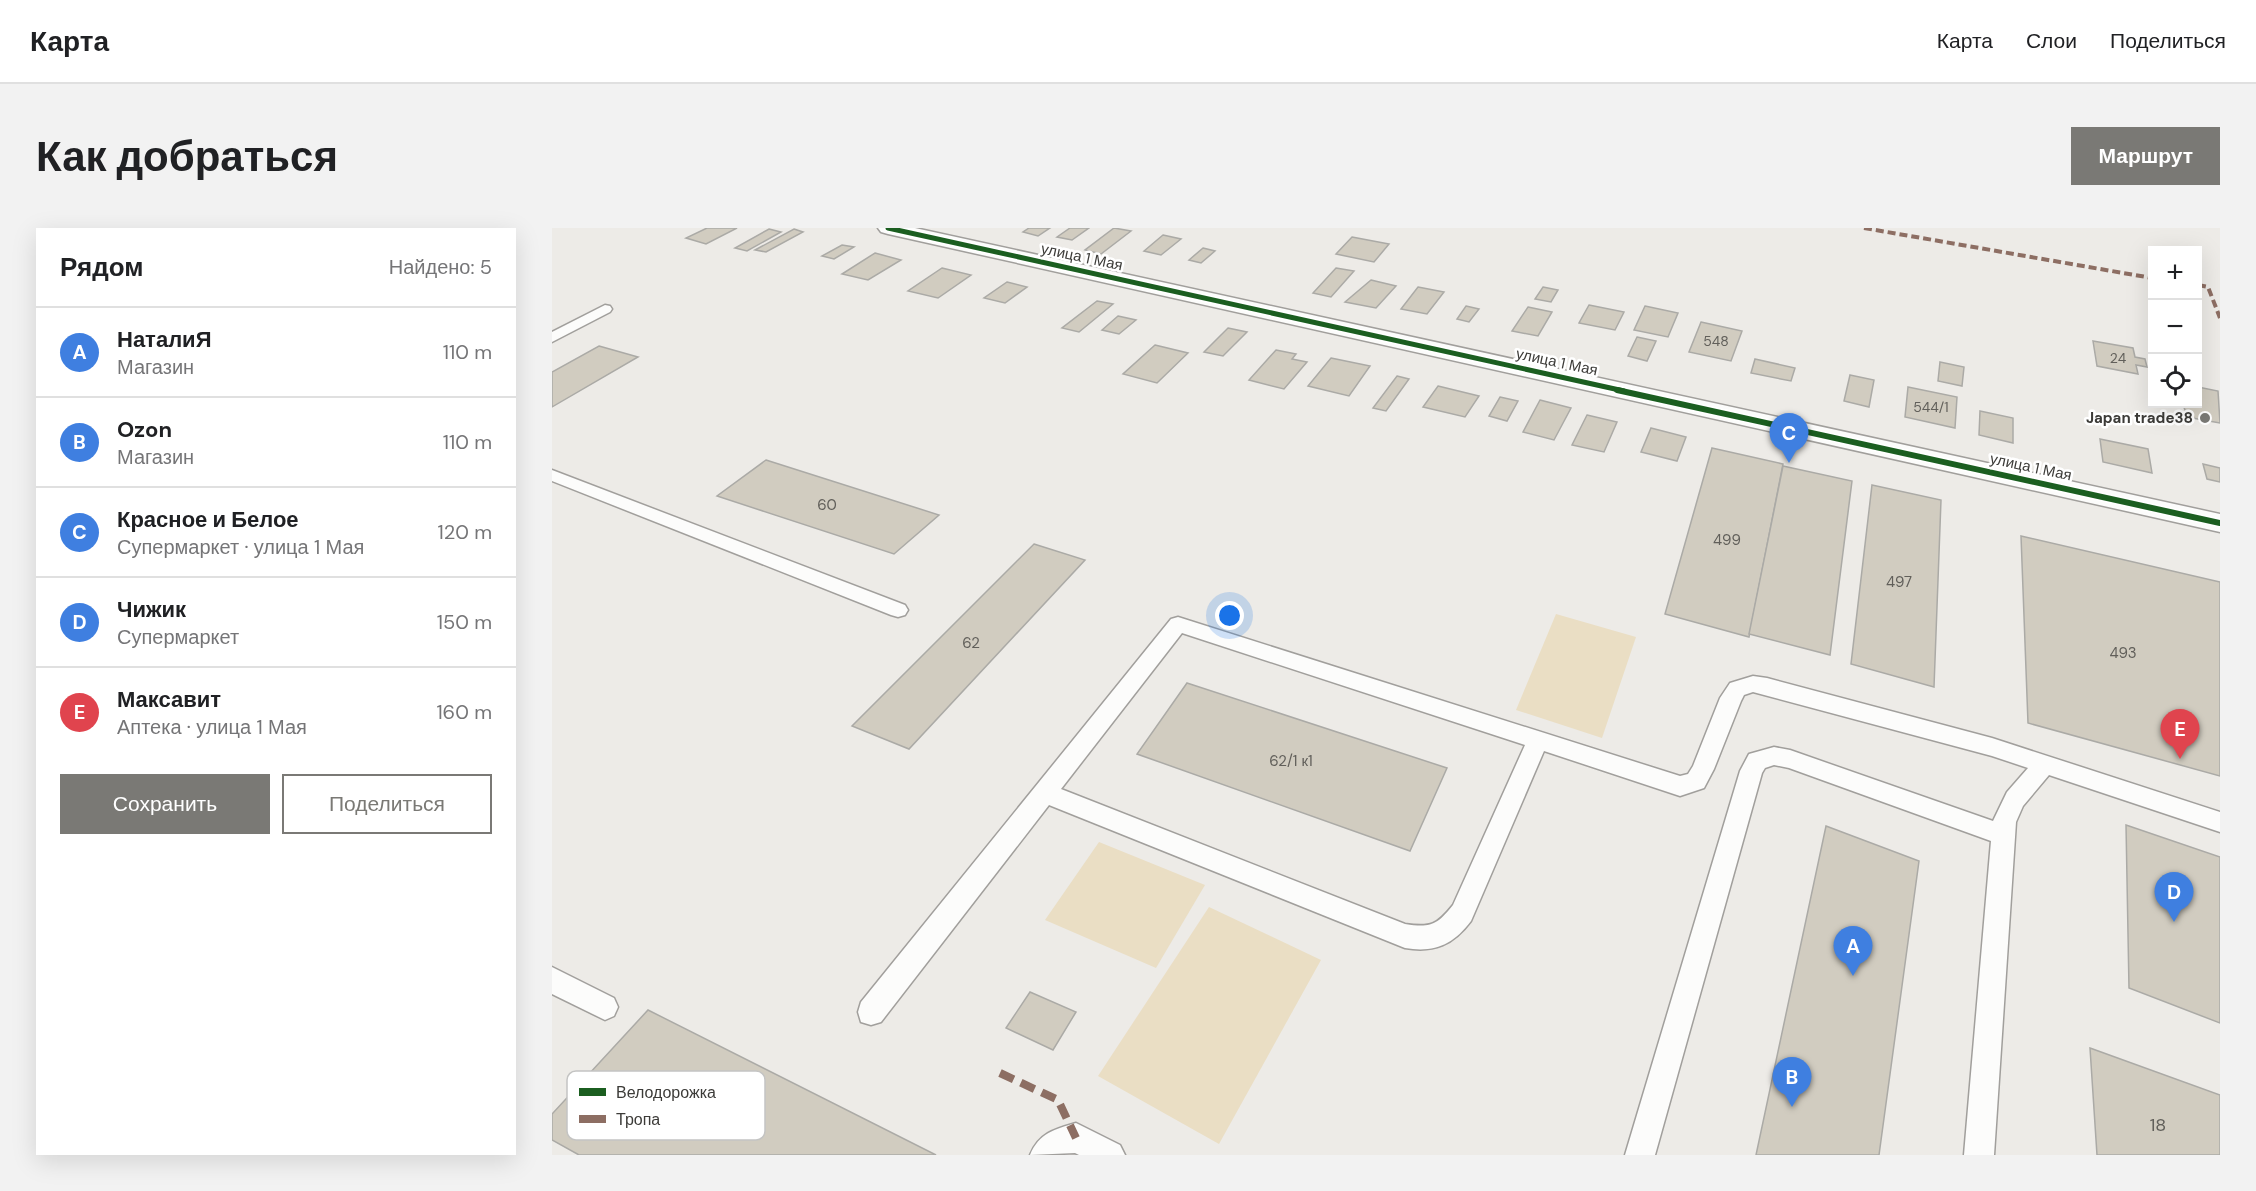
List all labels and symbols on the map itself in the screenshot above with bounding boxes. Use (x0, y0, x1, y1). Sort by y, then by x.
street label: улица 1 Мая (1039, 239, 1125, 275)
house number: 548 (1703, 332, 1729, 350)
street label: улица 1 Мая (1514, 344, 1600, 380)
house number: 24 (2110, 349, 2127, 367)
house number: 544/1 (1913, 398, 1949, 416)
place label: Japan trade38 (2086, 408, 2193, 428)
marker: Japan trade38 (2198, 411, 2212, 425)
pin: C (1770, 414, 1808, 463)
street label: улица 1 Мая (1988, 449, 2074, 485)
house number: 60 (817, 495, 837, 515)
house number: 499 (1713, 530, 1741, 550)
house number: 497 (1886, 572, 1912, 592)
your location (1215, 601, 1244, 630)
house number: 62 (962, 633, 980, 653)
house number: 493 (2109, 643, 2137, 663)
pin: E (2160, 710, 2200, 759)
house number: 62/1 к1 (1269, 751, 1313, 771)
pin: D (2154, 872, 2194, 922)
pin: A (1834, 926, 1872, 976)
pin: B (1772, 1058, 1812, 1107)
legend (567, 1071, 765, 1140)
text: Велодорожка (616, 1082, 716, 1103)
text: Тропа (616, 1109, 660, 1130)
house number: 18 (2150, 1113, 2166, 1137)

